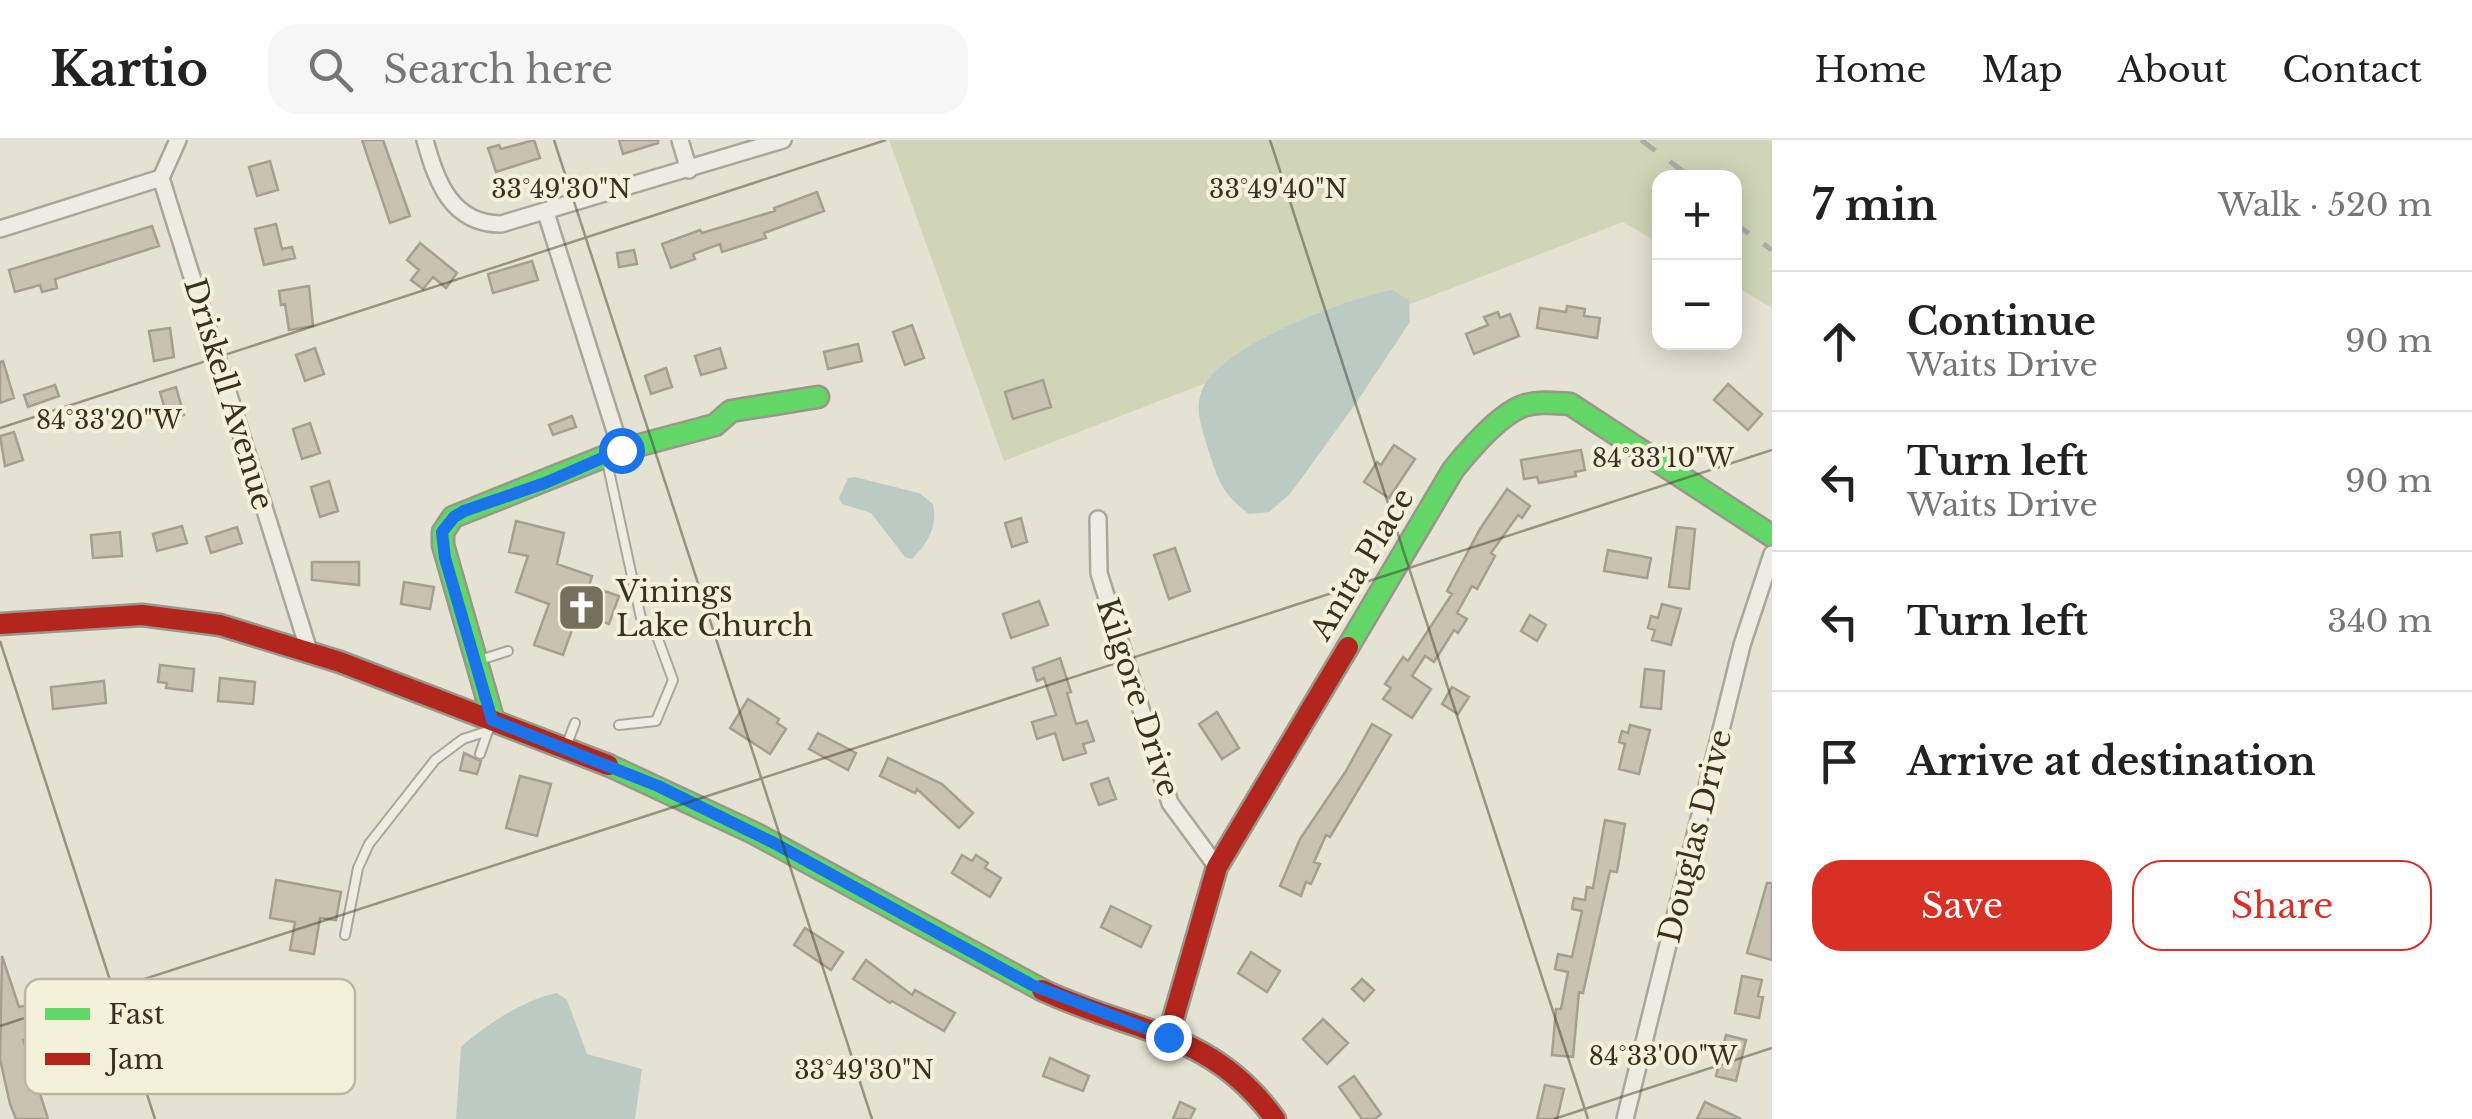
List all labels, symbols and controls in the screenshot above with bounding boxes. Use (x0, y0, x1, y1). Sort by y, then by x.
search box (268, 24, 968, 114)
text: Kartio (50, 39, 208, 99)
icon: search (303, 42, 358, 97)
text: Search here (383, 46, 613, 93)
text: Home (1815, 48, 1927, 91)
text: Map (1982, 48, 2063, 91)
text: About (2118, 48, 2227, 91)
text: Contact (2282, 48, 2422, 91)
map controls (1652, 170, 1742, 350)
button: + (1652, 170, 1742, 260)
text: 33°49'30"N (491, 174, 631, 205)
text: 33°49'40"N (1209, 174, 1347, 205)
text: 7 min (1812, 179, 1937, 231)
text: Walk · 520 m (2218, 185, 2432, 225)
button: − (1652, 260, 1742, 350)
street label: Driskell Avenue (176, 274, 282, 514)
text: Continue (1907, 298, 2096, 345)
icon: ahead (1812, 314, 1867, 369)
text: 90 m (2345, 321, 2432, 361)
text: Waits Drive (1907, 345, 2098, 385)
text: 84°33'20"W (36, 405, 183, 436)
route start (599, 428, 645, 474)
text: Turn left (1907, 438, 2088, 485)
text: 84°33'10"W (1592, 443, 1734, 474)
icon: left (1812, 454, 1867, 509)
text: 90 m (2345, 461, 2432, 501)
street label: Anita Place (1302, 481, 1422, 647)
text: Waits Drive (1907, 485, 2098, 525)
place label: Vinings Lake Church (615, 573, 813, 644)
church icon: Vinings Lake Church (555, 582, 607, 634)
street label: Kilgore Drive (1089, 593, 1187, 801)
icon: left (1812, 594, 1867, 649)
text: Turn left (1907, 598, 2088, 645)
text: 340 m (2327, 601, 2432, 641)
street label: Douglas Drive (1651, 725, 1739, 947)
icon: arrive (1812, 734, 1867, 789)
text: Arrive at destination (1907, 738, 2316, 785)
button: Save (1812, 860, 2112, 951)
button: Share (2132, 860, 2432, 951)
legend (25, 979, 355, 1094)
text: Fast (108, 997, 165, 1032)
route end (1146, 1015, 1192, 1061)
text: 84°33'00"W (1589, 1041, 1738, 1072)
text: Jam (104, 1042, 164, 1077)
text: 33°49'30"N (794, 1055, 934, 1086)

